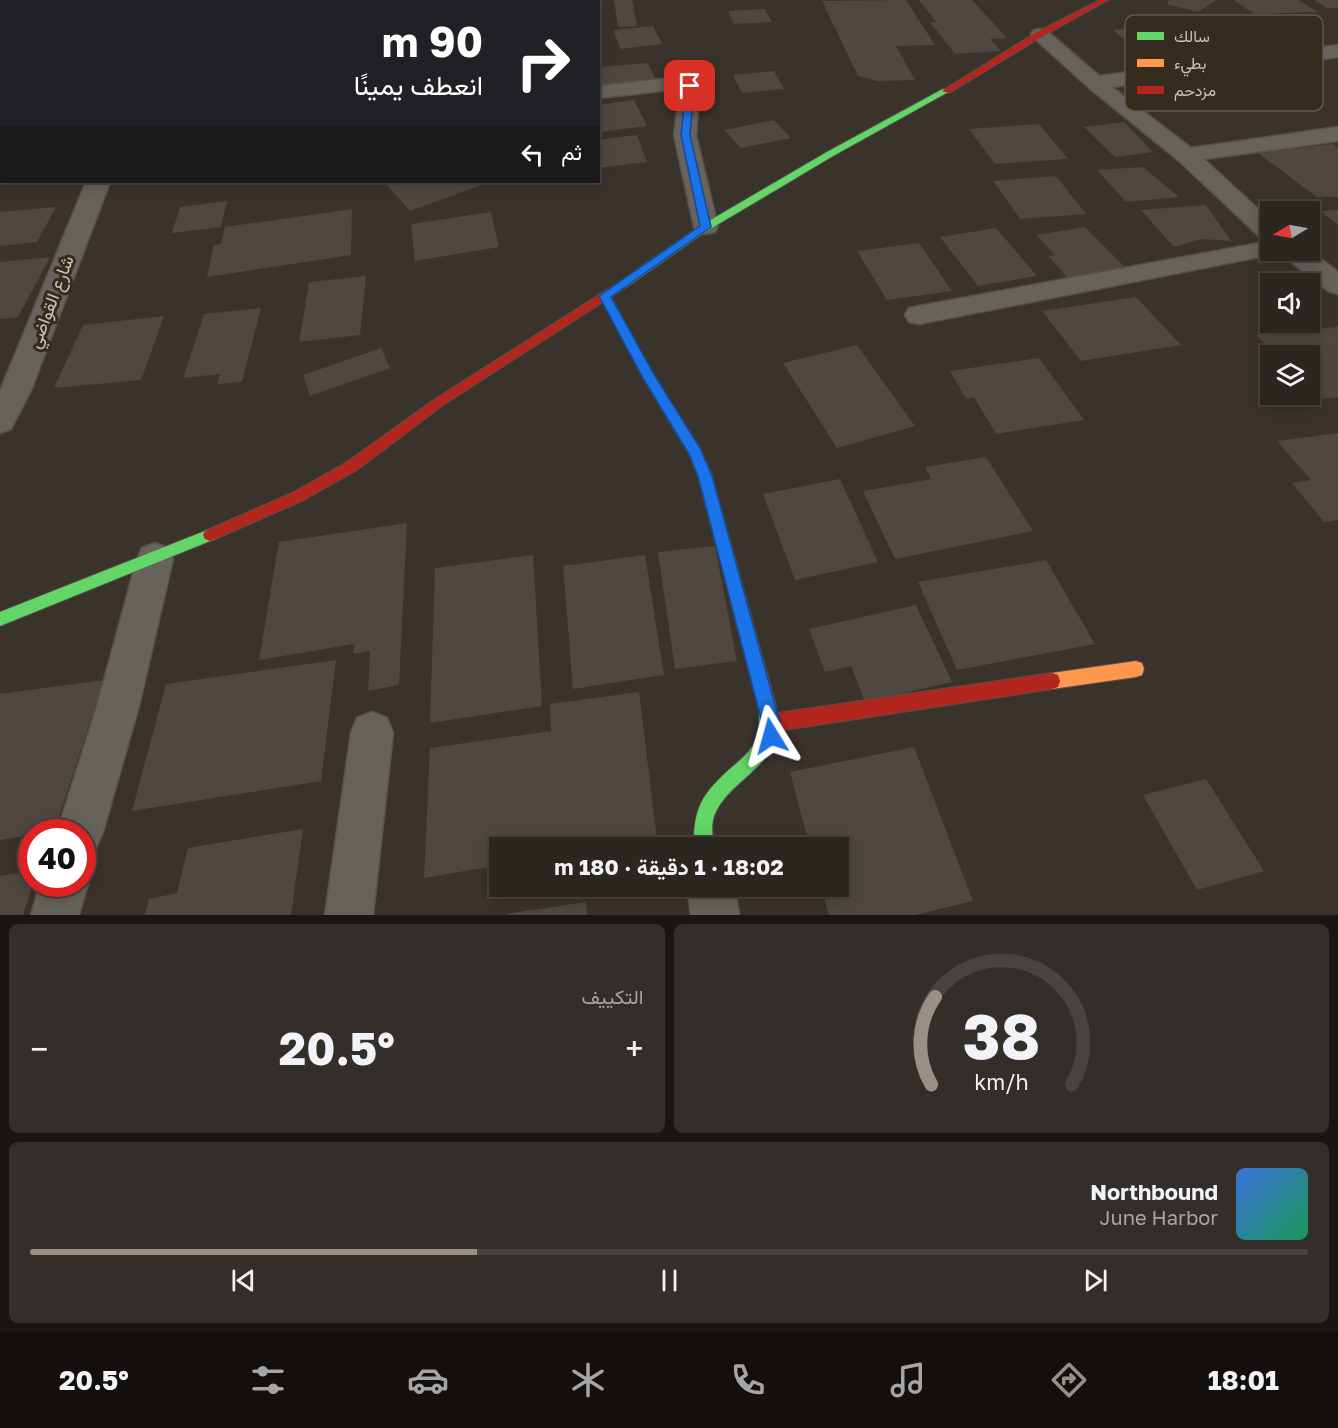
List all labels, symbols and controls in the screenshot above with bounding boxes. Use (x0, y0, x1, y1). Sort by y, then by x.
legend (1125, 15, 1323, 111)
text: 90 m (382, 16, 483, 66)
icon: right (504, 24, 582, 102)
text: سالك (1174, 26, 1210, 46)
text: بطيء (1174, 53, 1206, 77)
pin (664, 60, 715, 111)
text: انعطف يمينًا (354, 69, 483, 101)
icon: arrive (673, 69, 706, 102)
text: مزدحم (1174, 80, 1216, 101)
icon: left (516, 138, 549, 171)
text: ثم (561, 138, 582, 165)
north arrow (1260, 201, 1320, 261)
map controls (1260, 201, 1320, 405)
street label: شارع القواضي (22, 252, 83, 353)
button: sound (1260, 273, 1320, 333)
button: layers (1260, 345, 1320, 405)
position arrow (739, 704, 803, 768)
speed limit sign: 40 (18, 819, 96, 897)
text: 18:02 · 1 دقيقة · 180 m (554, 853, 784, 880)
text: التكييف (581, 984, 644, 1008)
text: 38 (962, 998, 1040, 1073)
text: 20.5° (279, 1021, 395, 1075)
text: − (30, 1029, 48, 1068)
text: + (625, 1029, 643, 1068)
text: km/h (974, 1070, 1029, 1096)
text: Northbound (1090, 1178, 1218, 1205)
text: June Harbor (1100, 1205, 1218, 1229)
icon: previous (227, 1264, 260, 1297)
icon: pause (653, 1264, 686, 1297)
icon: next (1079, 1264, 1112, 1297)
icon: filters (247, 1359, 289, 1401)
icon: car (407, 1359, 449, 1401)
icon: climate (567, 1359, 609, 1401)
icon: phone (727, 1359, 769, 1401)
icon: music (887, 1359, 929, 1401)
icon: directions (1048, 1359, 1090, 1401)
text: 20.5° (59, 1364, 129, 1396)
text: 18:01 (1208, 1364, 1279, 1396)

